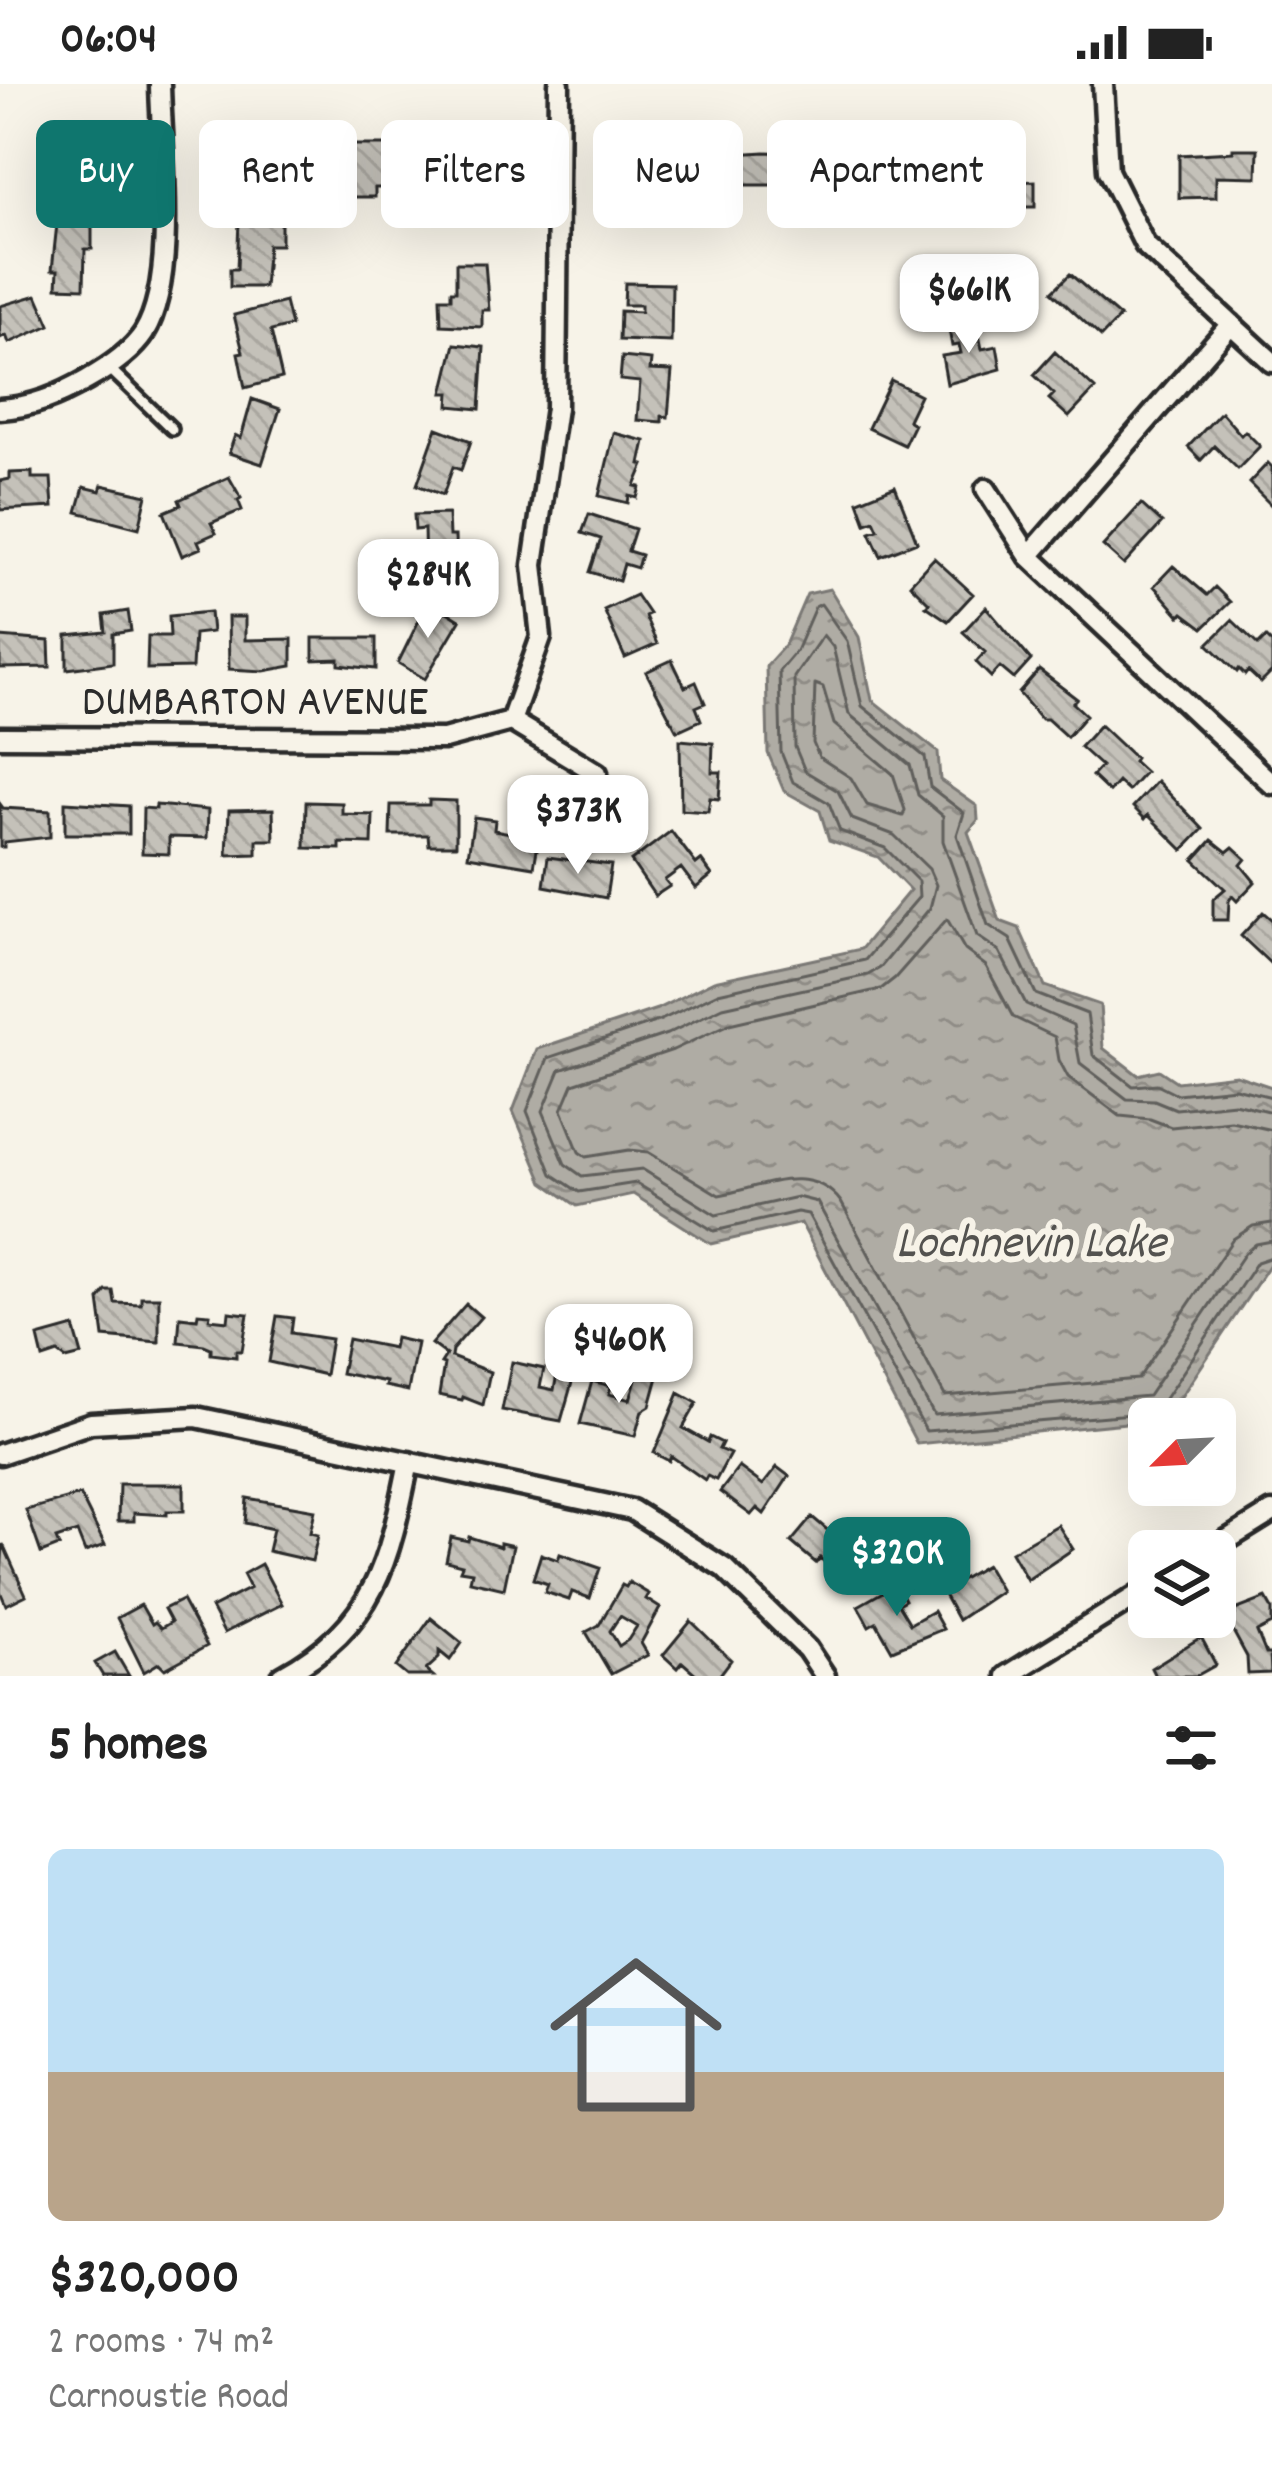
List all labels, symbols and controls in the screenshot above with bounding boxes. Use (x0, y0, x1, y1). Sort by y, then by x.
text: 06:04 (60, 10, 157, 74)
chip: Buy (36, 120, 175, 228)
chip: Rent (199, 120, 357, 228)
chip: Filters (381, 120, 569, 228)
chip: New (593, 120, 743, 228)
chip: Apartment (767, 120, 1026, 228)
pin: $661K (885, 254, 1053, 356)
text: $661K (927, 265, 1011, 320)
pin: $284K (344, 539, 512, 641)
text: $284K (385, 550, 471, 605)
street label: DUMBARTON AVENUE (82, 673, 428, 737)
pin: $373K (494, 775, 662, 877)
text: $373K (534, 786, 622, 841)
water label: Lochnevin Lake (896, 1212, 1169, 1281)
pin: $460K (535, 1304, 703, 1406)
text: $460K (572, 1315, 666, 1370)
north arrow (1128, 1398, 1236, 1506)
map controls (1128, 1398, 1236, 1638)
pin: $320K (813, 1517, 981, 1619)
text: $320K (850, 1528, 944, 1583)
button: layers (1128, 1530, 1236, 1638)
text: 5 homes (48, 1712, 208, 1784)
icon: filters (1158, 1715, 1224, 1781)
icon: home (528, 1927, 744, 2143)
text: $320,000 (48, 2245, 240, 2317)
text: 2 rooms · 74 m² (48, 2317, 274, 2372)
text: Carnoustie Road (48, 2372, 289, 2427)

